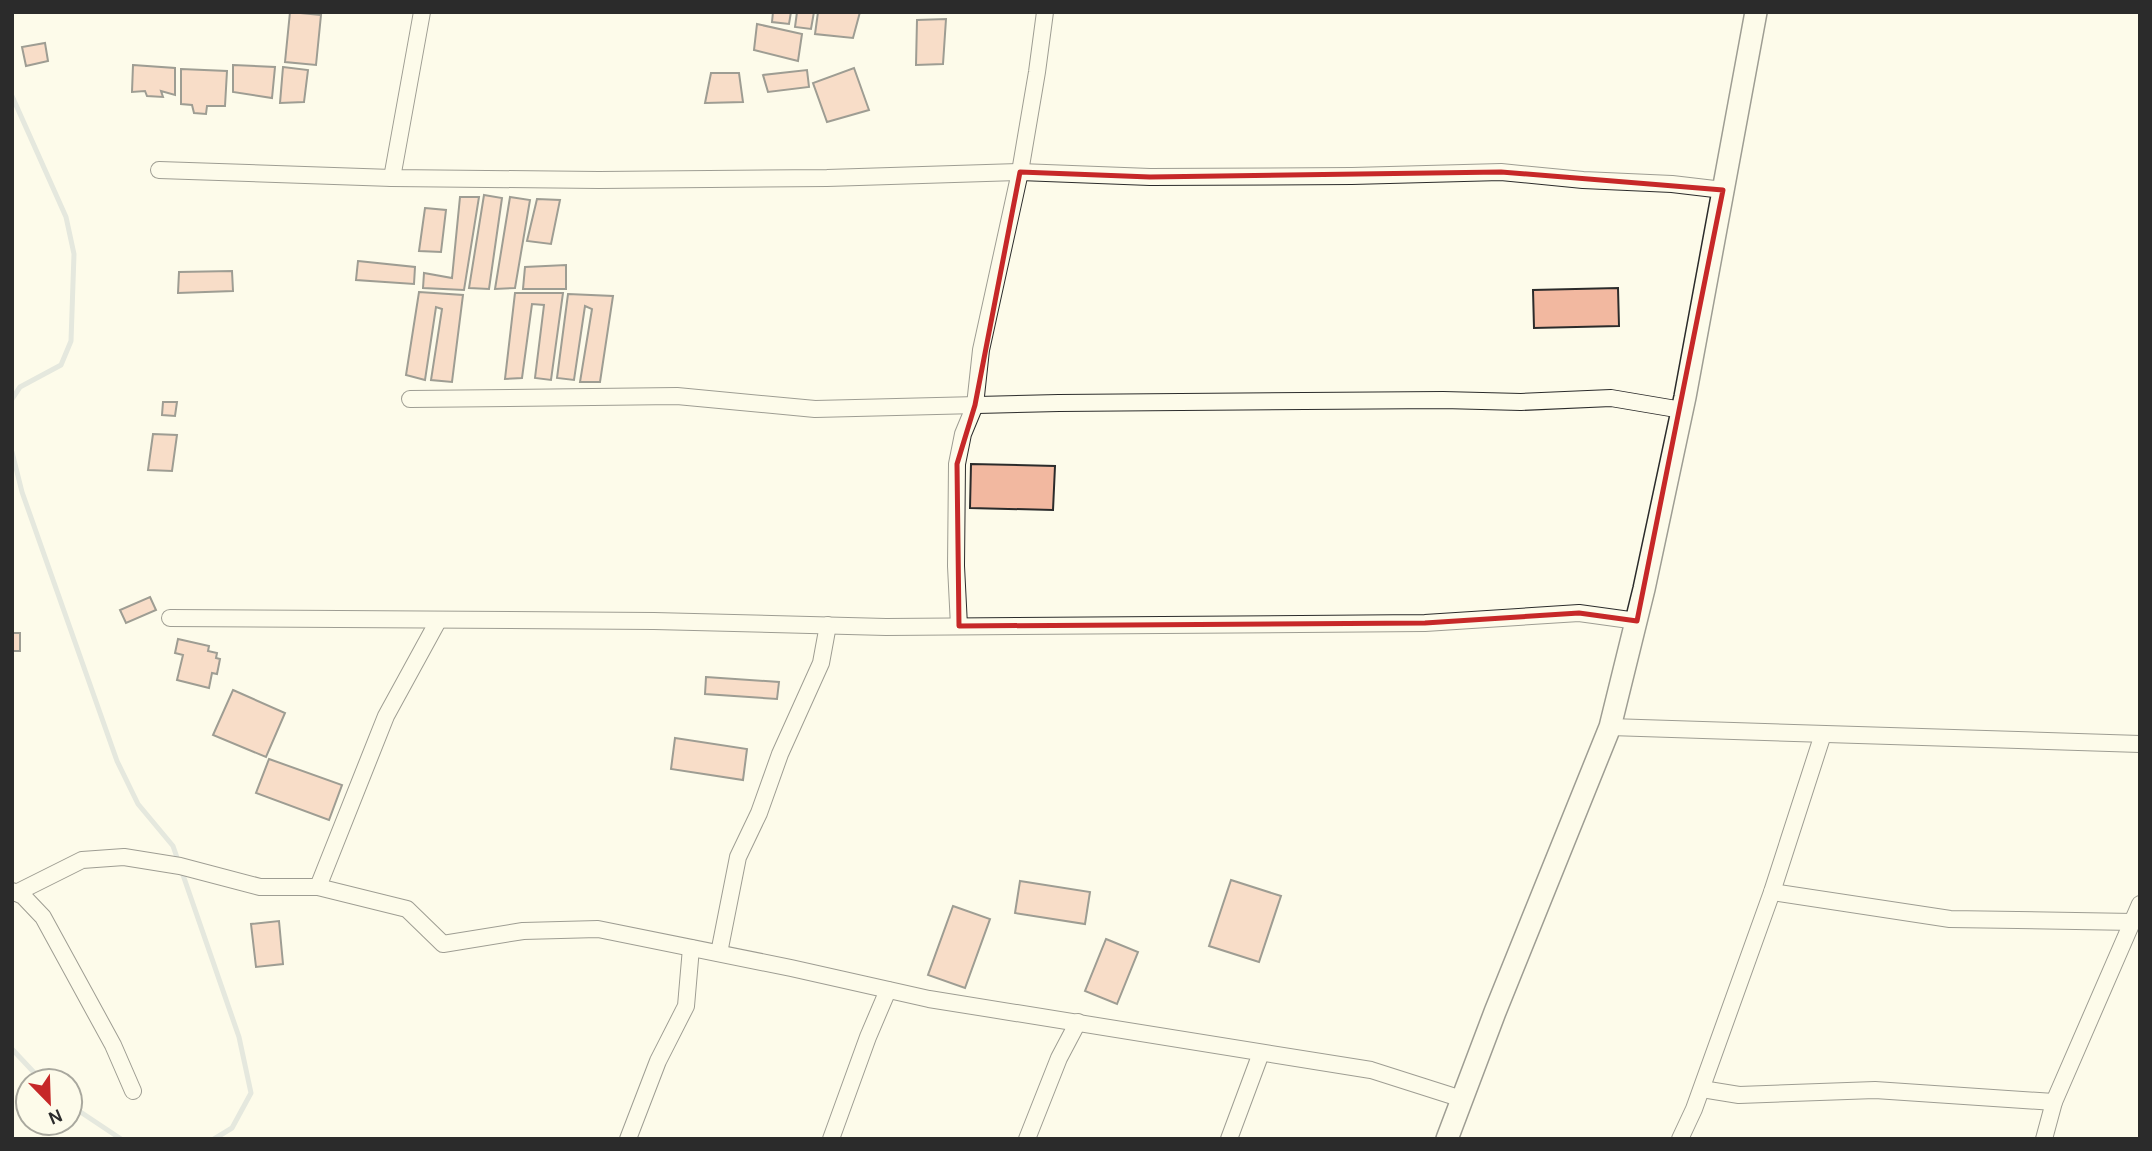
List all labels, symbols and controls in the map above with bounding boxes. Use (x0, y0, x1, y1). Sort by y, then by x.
north arrow (14, 1067, 84, 1137)
text: N (45, 1104, 66, 1130)

